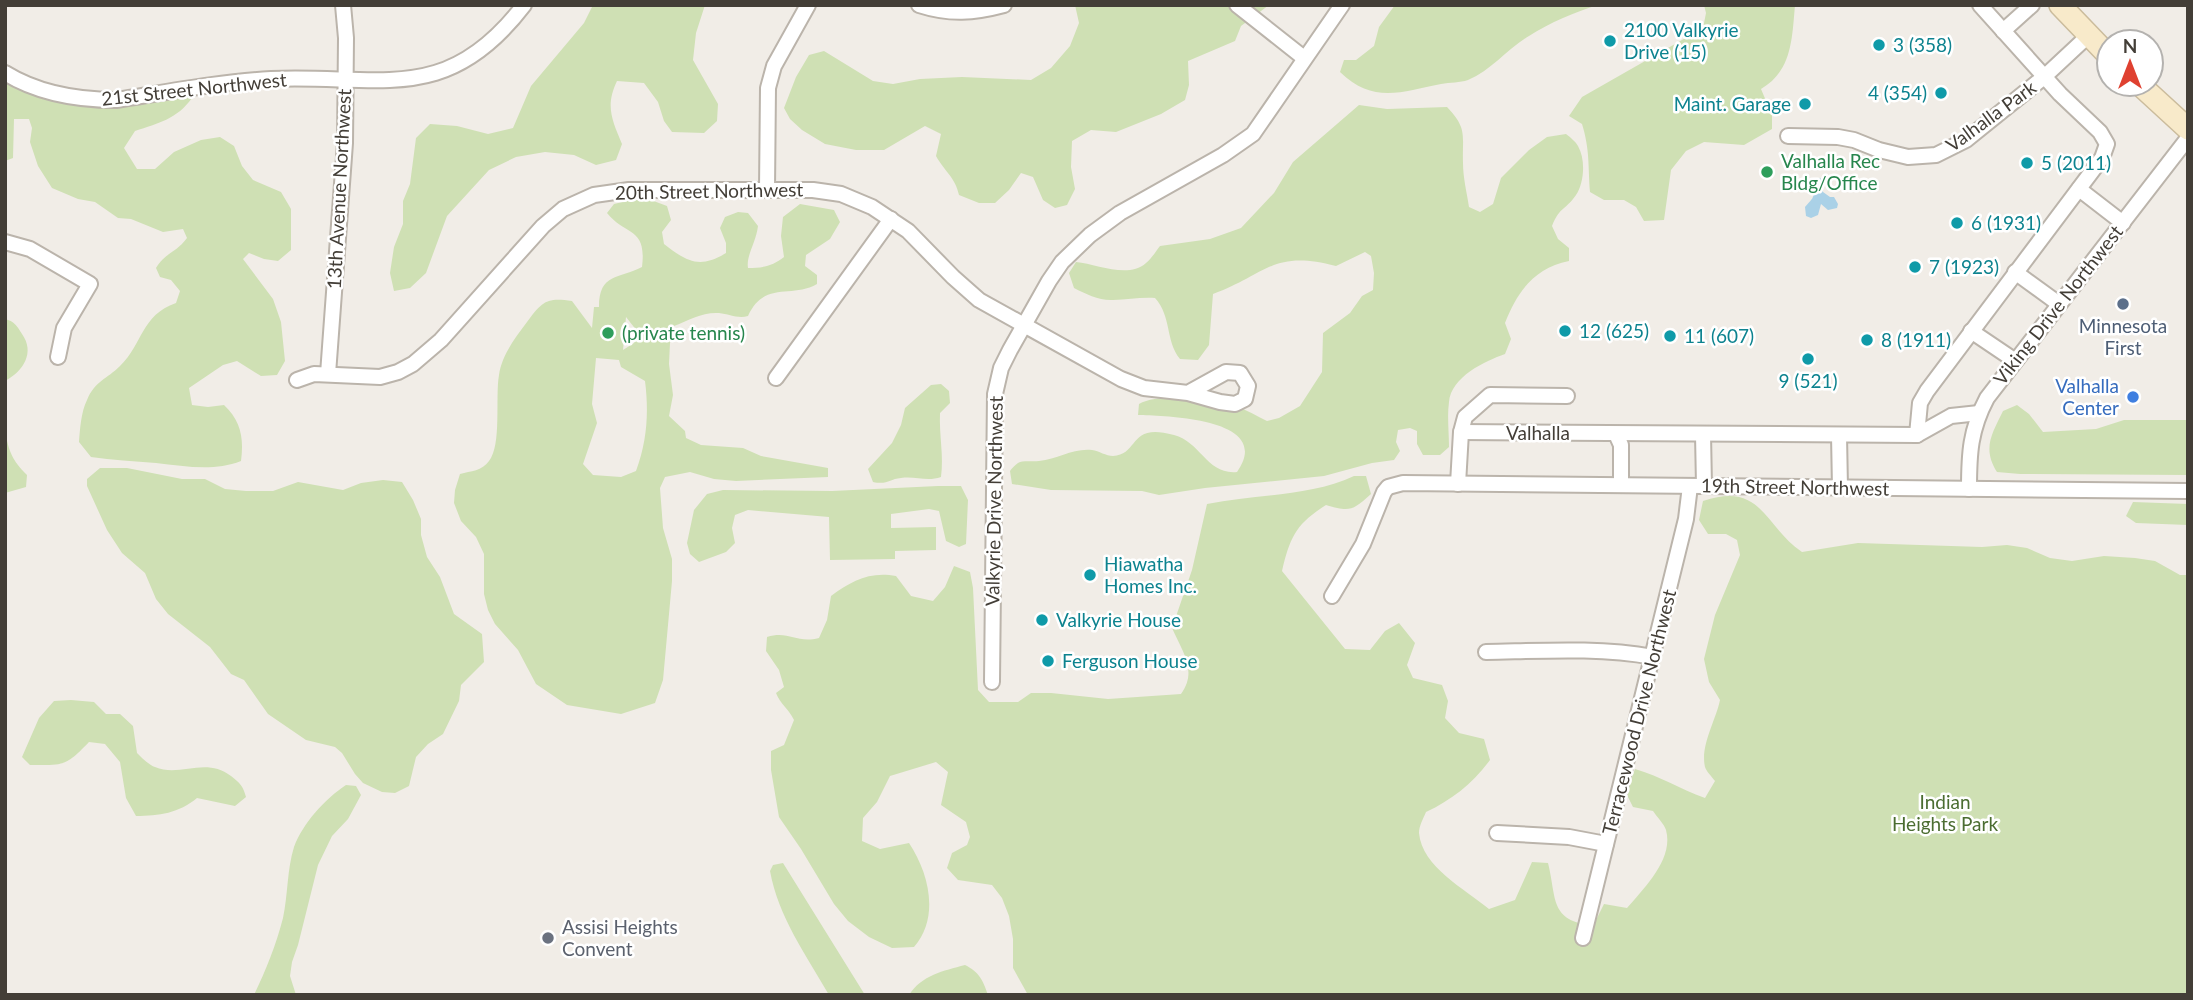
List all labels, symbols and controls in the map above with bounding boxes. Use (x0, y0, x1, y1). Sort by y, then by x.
place label: 2100 Valkyrie Drive (15) (1624, 18, 1739, 63)
north arrow (2095, 28, 2165, 98)
marker: 2100 Valkyrie Drive (15) (1602, 33, 1618, 49)
place label: 3 (358) (1893, 33, 1952, 56)
text: N (2123, 34, 2137, 57)
marker: 3 (358) (1871, 37, 1887, 53)
street label: 21st Street Northwest (100, 67, 288, 110)
street label: Valhalla Park (1941, 75, 2041, 156)
place label: 4 (354) (1868, 81, 1927, 104)
marker: 4 (354) (1933, 85, 1949, 101)
street label: 13th Avenue Northwest (322, 88, 355, 290)
place label: Maint. Garage (1674, 92, 1791, 115)
marker: Maint. Garage (1797, 96, 1813, 112)
place label: Valhalla Rec Bldg/Office (1781, 149, 1880, 194)
place label: 5 (2011) (2041, 151, 2111, 174)
marker: 5 (2011) (2019, 155, 2035, 171)
marker: Valhalla Rec Bldg/Office (1759, 164, 1775, 180)
street label: 20th Street Northwest (615, 177, 804, 204)
place label: 6 (1931) (1971, 211, 2041, 234)
marker: 6 (1931) (1949, 215, 1965, 231)
street label: Viking Drive Northwest (1988, 220, 2127, 389)
place label: 7 (1923) (1929, 255, 1999, 278)
marker: 7 (1923) (1907, 259, 1923, 275)
marker: Minnesota First (2115, 296, 2131, 312)
place label: Minnesota First (2079, 314, 2167, 359)
place label: 12 (625) (1579, 319, 1649, 342)
place label: (private tennis) (622, 321, 745, 344)
marker: 12 (625) (1557, 323, 1573, 339)
place label: 11 (607) (1684, 324, 1754, 347)
marker: (private tennis) (600, 325, 616, 341)
marker: 11 (607) (1662, 328, 1678, 344)
place label: 8 (1911) (1881, 328, 1951, 351)
marker: 8 (1911) (1859, 332, 1875, 348)
marker: 9 (521) (1800, 351, 1816, 367)
place label: 9 (521) (1778, 369, 1838, 392)
place label: Valhalla Center (2055, 374, 2119, 419)
marker: Valhalla Center (2125, 389, 2141, 405)
street label: Valkyrie Drive Northwest (980, 395, 1007, 606)
street label: Valhalla (1506, 421, 1570, 444)
street label: 19th Street Northwest (1701, 473, 1890, 500)
place label: Hiawatha Homes Inc. (1104, 552, 1197, 597)
marker: Hiawatha Homes Inc. (1082, 567, 1098, 583)
street label: Terracewood Drive Northwest (1597, 587, 1680, 837)
place label: Valkyrie House (1056, 608, 1181, 631)
marker: Valkyrie House (1034, 612, 1050, 628)
place label: Ferguson House (1062, 649, 1197, 672)
marker: Ferguson House (1040, 653, 1056, 669)
park label: Indian Heights Park (1892, 790, 1998, 835)
place label: Assisi Heights Convent (562, 915, 678, 960)
marker: Assisi Heights Convent (540, 930, 556, 946)

